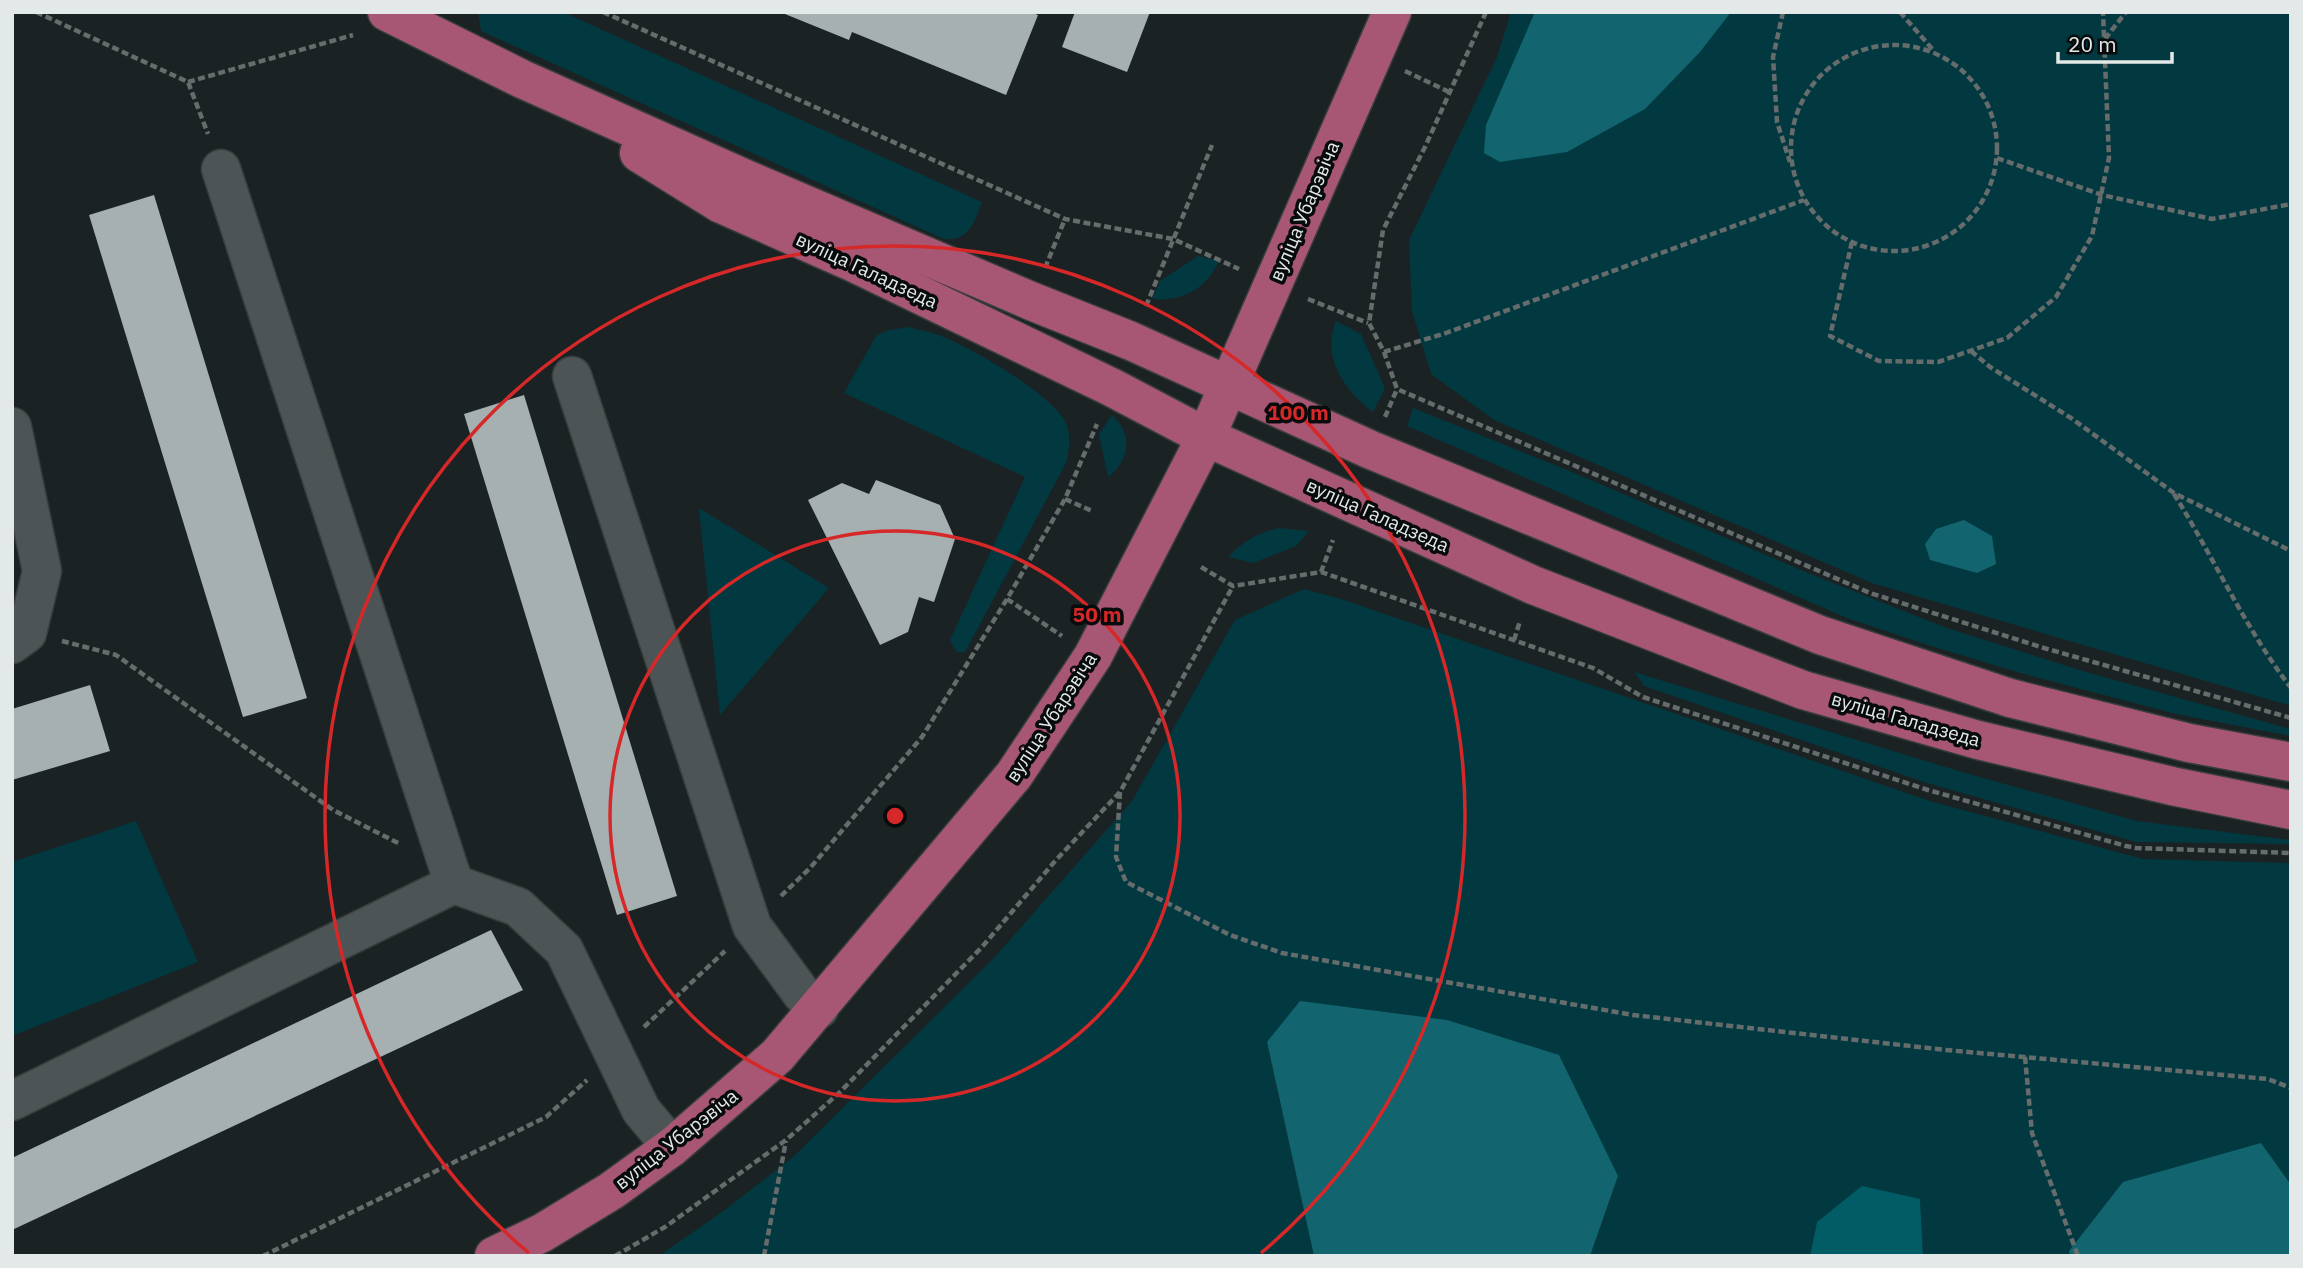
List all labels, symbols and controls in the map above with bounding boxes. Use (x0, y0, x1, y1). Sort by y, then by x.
scale bar (2058, 21, 2172, 65)
text: 20 m (2068, 30, 2117, 58)
street label: вуліца Убарэвіча (1264, 138, 1344, 284)
street label: вуліца Галадзеда (792, 227, 942, 313)
text: 100 m (1267, 398, 1329, 426)
street label: вуліца Галадзеда (1303, 473, 1453, 557)
text: 50 m (1073, 600, 1121, 628)
street label: вуліца Убарэвіча (1000, 648, 1102, 786)
street label: вуліца Галадзеда (1829, 686, 1983, 752)
centre of rings (883, 804, 907, 828)
street label: вуліца Убарэвіча (610, 1084, 742, 1194)

